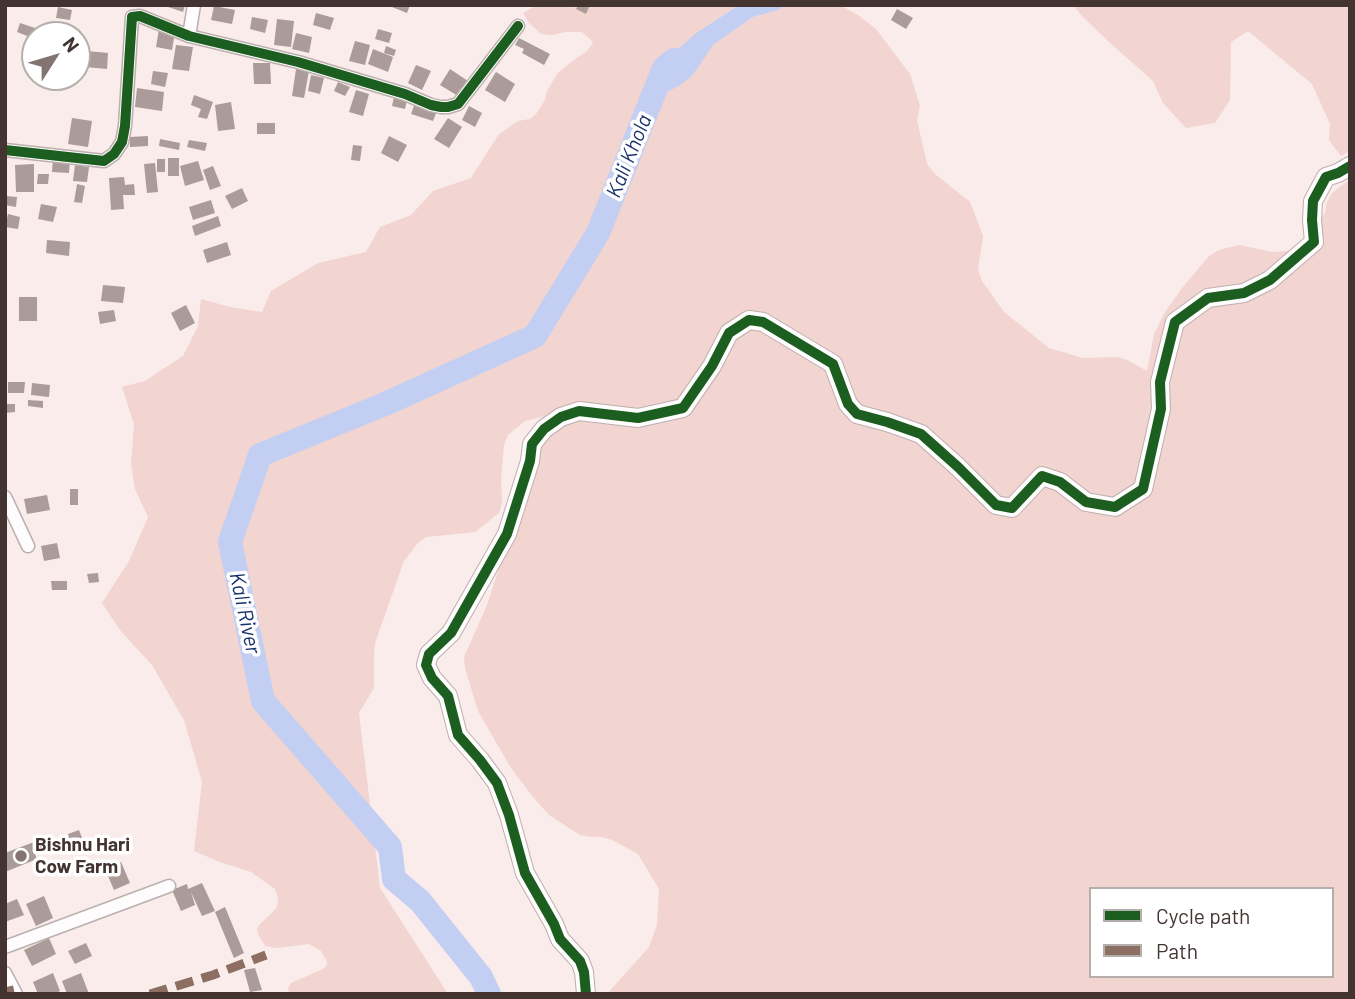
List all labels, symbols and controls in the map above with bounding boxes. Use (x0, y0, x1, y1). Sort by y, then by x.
north arrow (21, 21, 91, 91)
text: N (59, 32, 85, 56)
water label: Kali Khola (601, 111, 657, 201)
water label: Kali River (224, 570, 266, 656)
place label: Bishnu Hari Cow Farm (35, 834, 130, 878)
marker: Bishnu Hari Cow Farm (13, 848, 29, 864)
legend (1089, 887, 1334, 978)
text: Cycle path (1156, 903, 1250, 928)
text: Path (1156, 938, 1198, 963)

